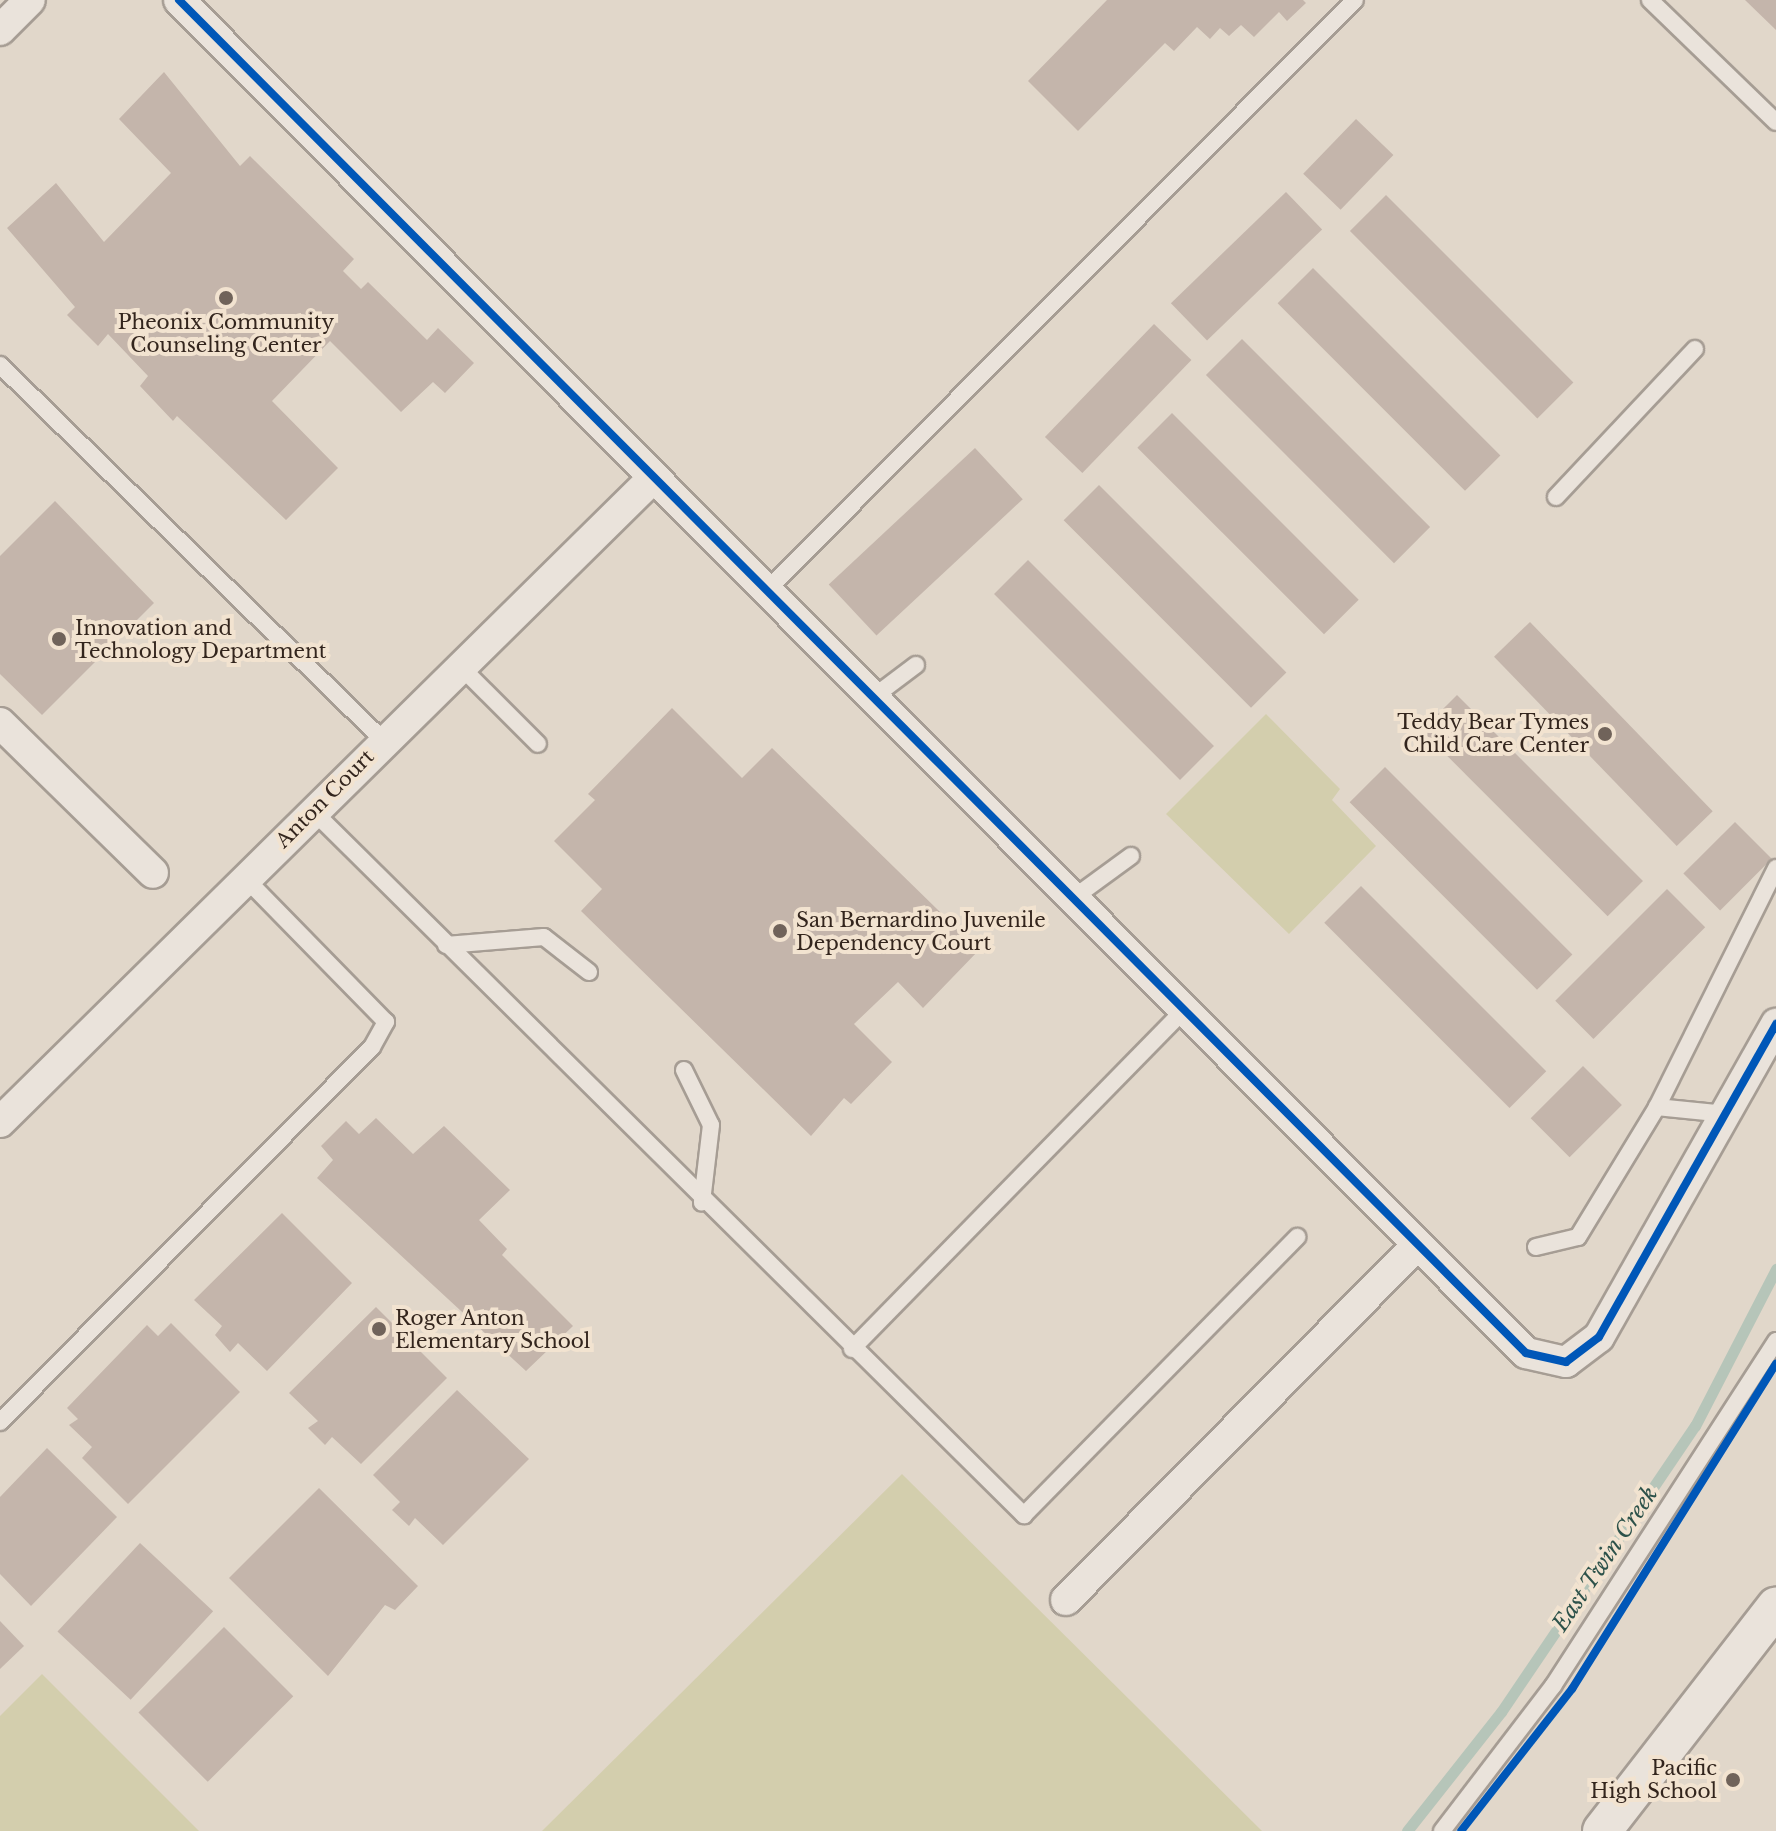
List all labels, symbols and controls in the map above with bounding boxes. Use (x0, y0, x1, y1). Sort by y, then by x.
marker: Pheonix Community Counseling Center (217, 289, 235, 307)
place label: Pheonix Community Counseling Center (118, 310, 334, 357)
place label: Innovation and Technology Department (75, 616, 327, 663)
marker: Innovation and Technology Department (50, 630, 68, 648)
place label: Teddy Bear Tymes Child Care Center (1396, 710, 1589, 757)
marker: Teddy Bear Tymes Child Care Center (1596, 725, 1614, 743)
street label: Anton Court (271, 745, 379, 853)
place label: San Bernardino Juvenile Dependency Court (796, 908, 1046, 955)
marker: San Bernardino Juvenile Dependency Court (771, 922, 789, 940)
place label: Roger Anton Elementary School (395, 1306, 591, 1353)
marker: Roger Anton Elementary School (370, 1320, 388, 1338)
water label: East Twin Creek (1546, 1481, 1664, 1637)
place label: Pacific High School (1590, 1756, 1717, 1803)
marker: Pacific High School (1724, 1771, 1742, 1789)

